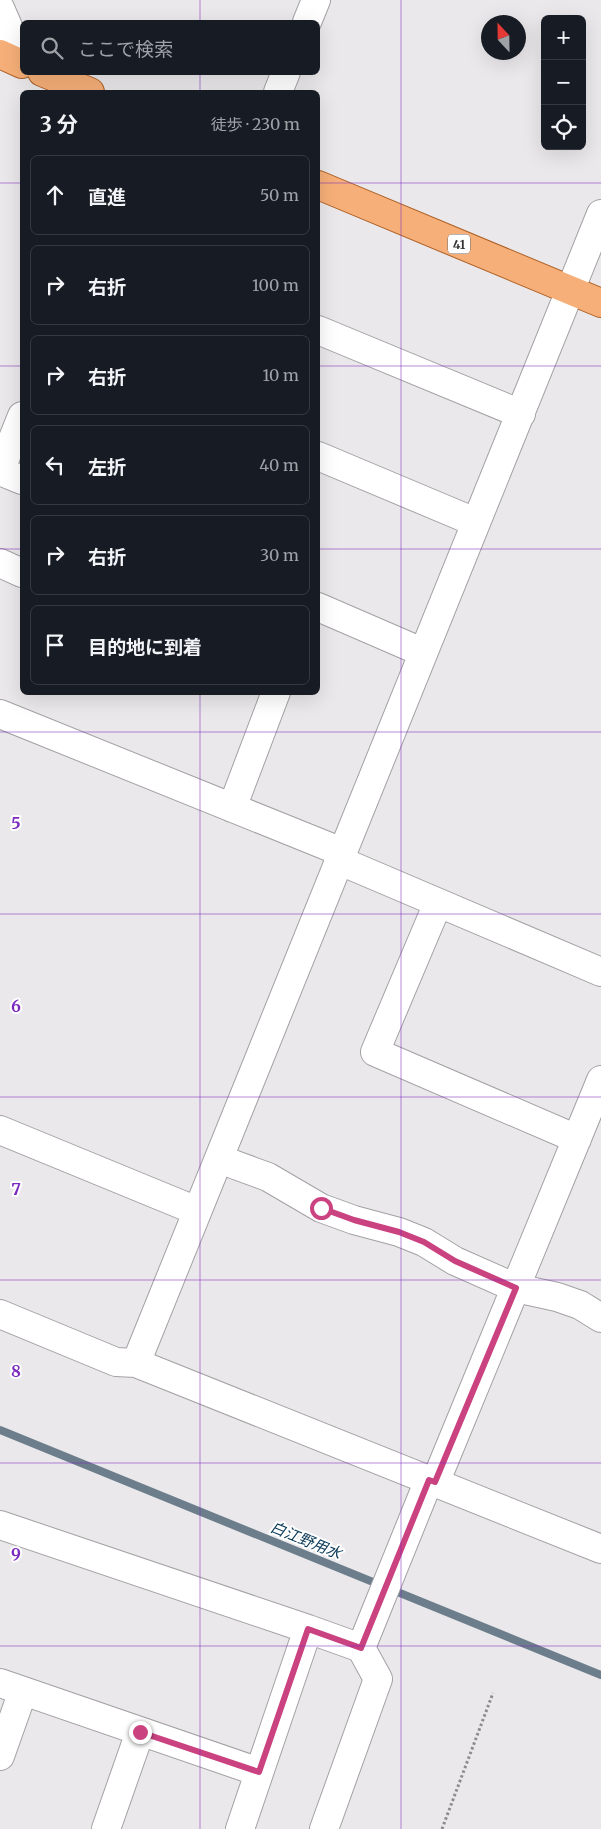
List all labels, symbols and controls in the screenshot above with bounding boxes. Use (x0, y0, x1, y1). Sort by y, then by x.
north arrow (481, 15, 526, 60)
map controls (541, 15, 586, 150)
button: + (541, 15, 586, 60)
search box (20, 20, 320, 75)
icon: search (38, 34, 66, 62)
text: ここで検索 (78, 37, 173, 61)
button: − (541, 60, 586, 105)
button: locate (541, 105, 586, 150)
text: 3 分 (40, 111, 78, 138)
text: 徒歩 · 230 m (211, 114, 300, 134)
icon: ahead (41, 181, 69, 209)
text: 直進 (88, 185, 126, 209)
text: 50 m (260, 185, 299, 205)
road number: 41 (448, 234, 470, 253)
icon: right (41, 271, 69, 299)
text: 右折 (88, 275, 126, 299)
text: 100 m (252, 275, 299, 295)
icon: right (41, 361, 69, 389)
text: 右折 (88, 365, 126, 389)
text: 10 m (262, 365, 299, 385)
icon: left (41, 451, 69, 479)
text: 左折 (88, 455, 126, 479)
text: 40 m (259, 455, 299, 475)
icon: right (41, 541, 69, 569)
text: 右折 (88, 545, 126, 569)
text: 30 m (260, 545, 299, 565)
icon: arrive (41, 631, 69, 659)
text: 目的地に到着 (88, 635, 202, 659)
text: 5 (11, 813, 21, 833)
text: 6 (11, 996, 21, 1016)
text: 7 (11, 1179, 21, 1199)
route start (310, 1197, 333, 1220)
text: 8 (11, 1361, 21, 1381)
water label: 白江野用水 (268, 1517, 346, 1564)
text: 9 (11, 1544, 21, 1564)
route end (129, 1721, 152, 1744)

